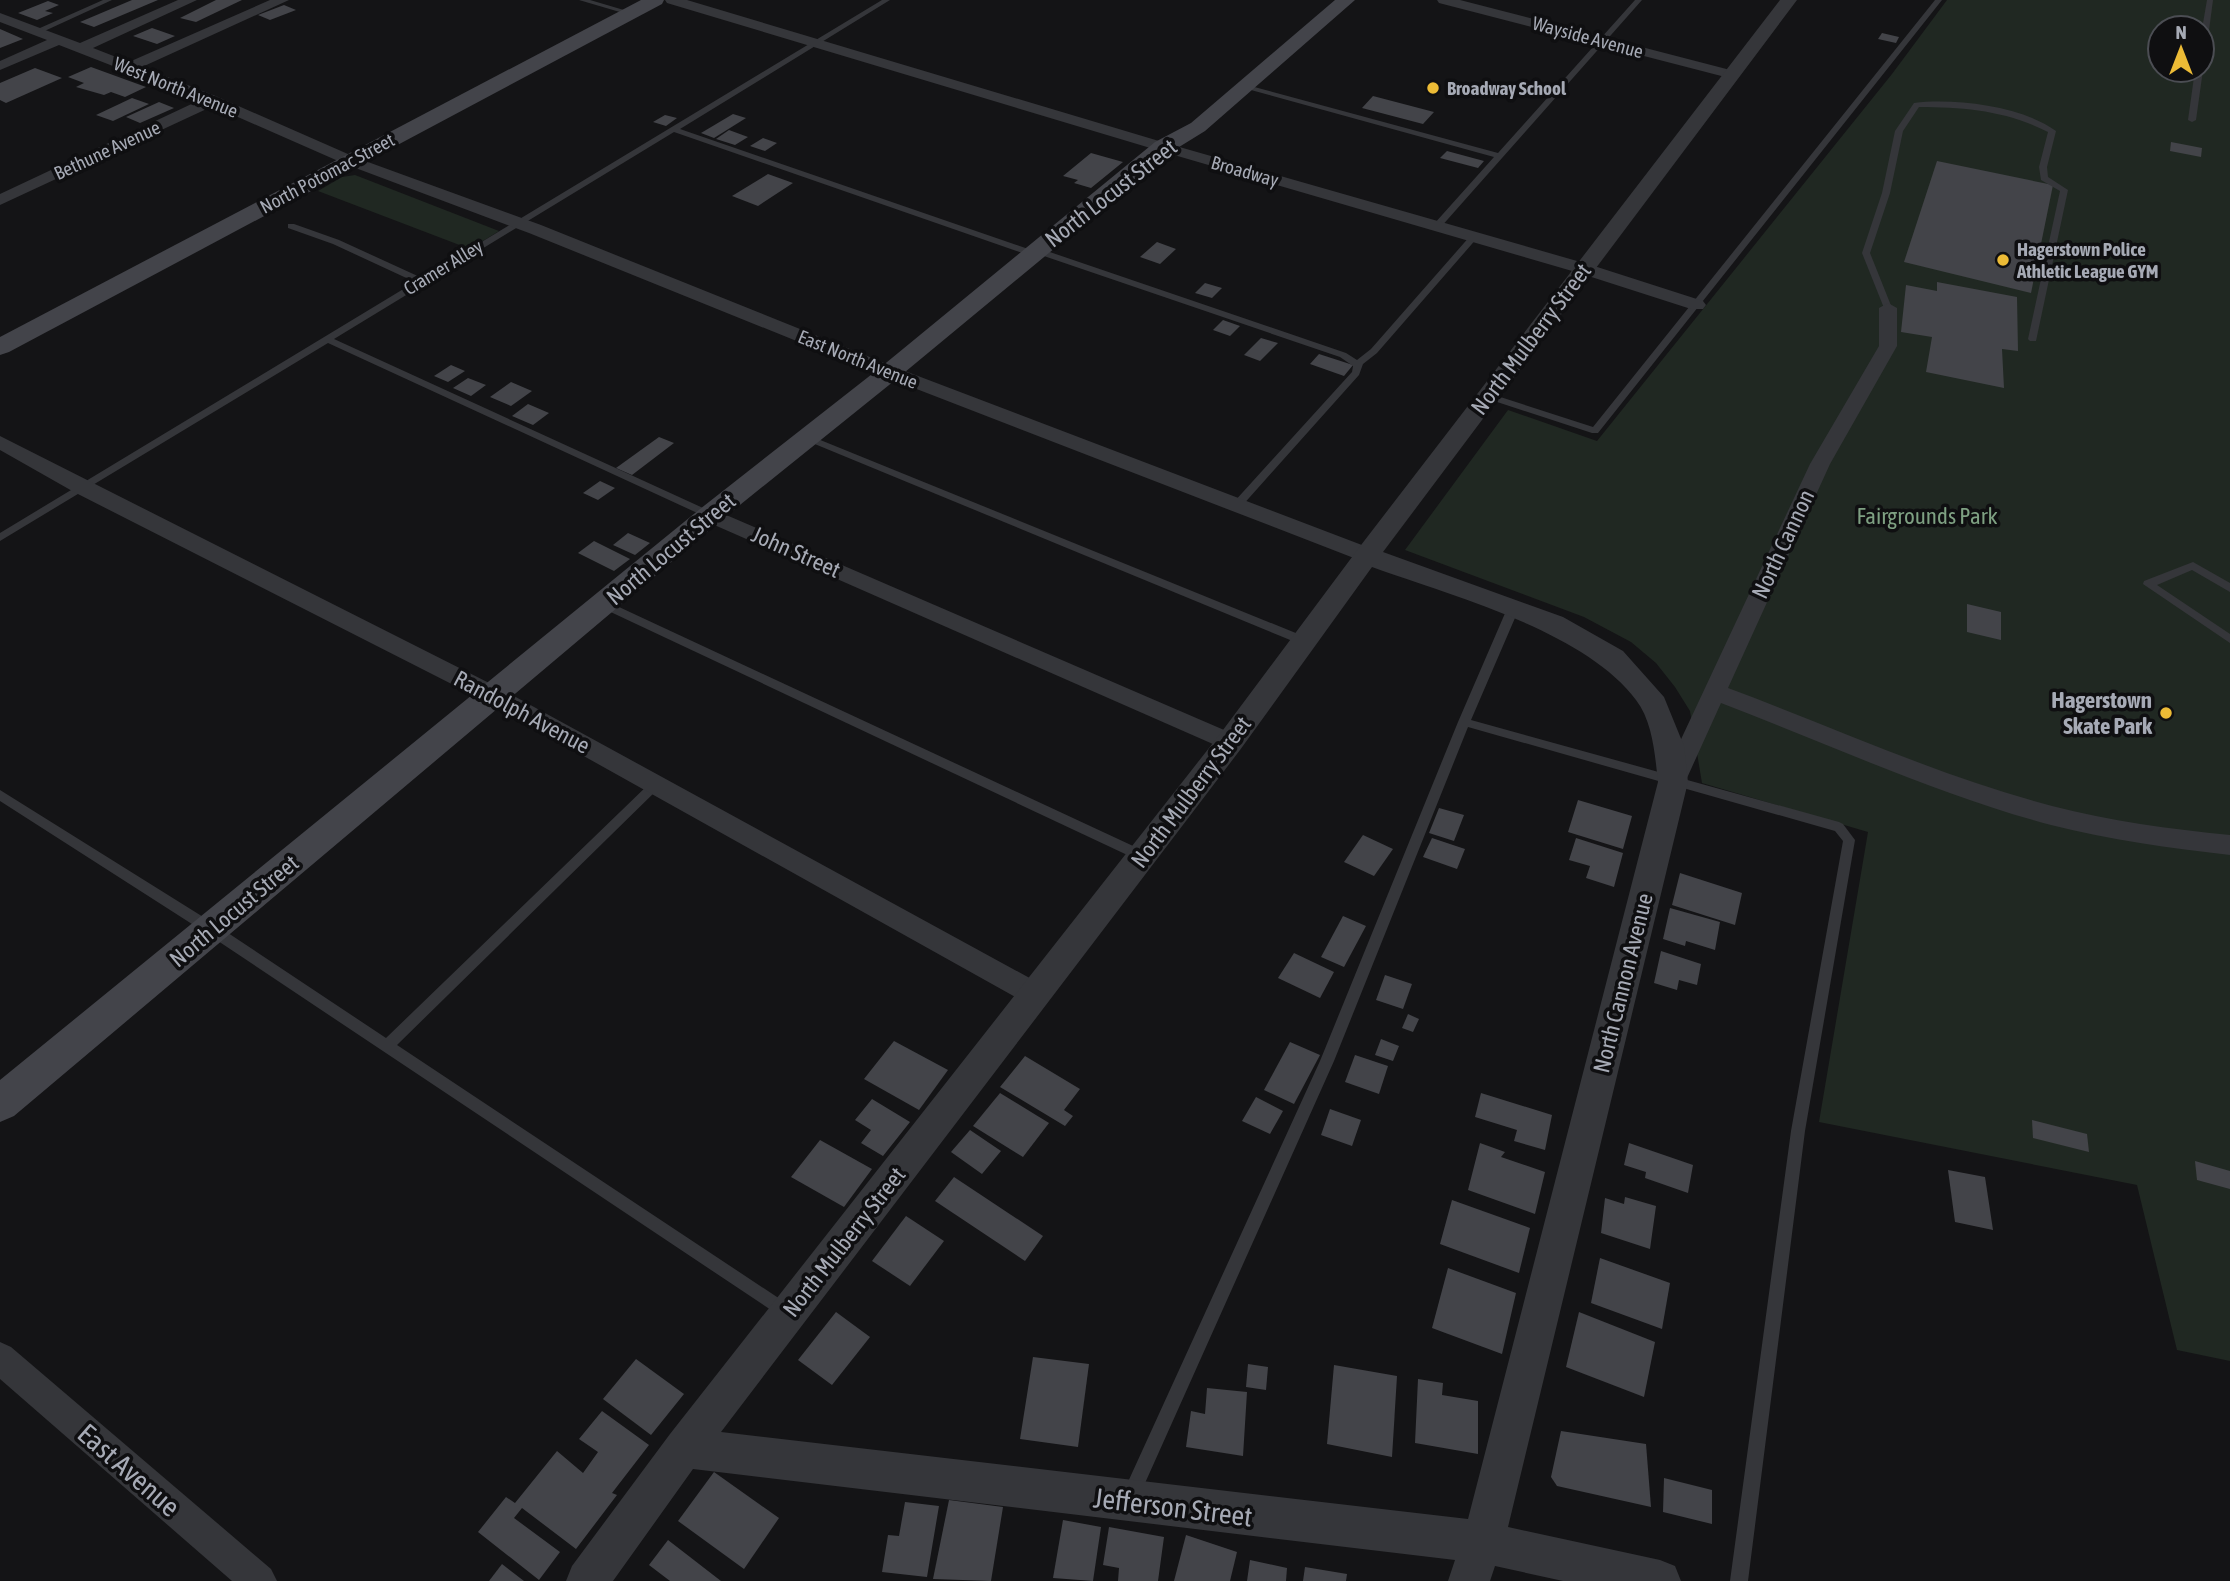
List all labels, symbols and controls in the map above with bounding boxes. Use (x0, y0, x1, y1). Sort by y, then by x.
street label: Wayside Avenue (1530, 12, 1646, 62)
north arrow (2146, 14, 2216, 84)
text: N (2175, 21, 2187, 43)
street label: West North Avenue (111, 52, 241, 122)
place label: Broadway School (1447, 77, 1567, 99)
marker: Broadway School (1425, 80, 1441, 96)
street label: Bethune Avenue (50, 116, 164, 184)
street label: North Potomac Street (256, 128, 398, 218)
street label: North Locust Street (1040, 134, 1182, 252)
street label: Broadway (1209, 151, 1281, 191)
street label: Cramer Alley (399, 235, 487, 299)
place label: Hagerstown Police Athletic League GYM (2016, 238, 2159, 282)
marker: Hagerstown Police Athletic League GYM (1995, 252, 2011, 268)
street label: North Mulberry Street (1466, 258, 1596, 420)
street label: East North Avenue (795, 325, 921, 393)
street label: North Cannon (1746, 485, 1820, 603)
street label: North Locust Street (602, 488, 740, 610)
park label: Fairgrounds Park (1856, 503, 1998, 529)
street label: John Street (748, 521, 844, 583)
street label: Randolph Avenue (450, 665, 594, 759)
place label: Hagerstown Skate Park (2051, 687, 2153, 739)
marker: Hagerstown Skate Park (2158, 705, 2174, 721)
street label: North Mulberry Street (1126, 711, 1256, 873)
street label: North Locust Street (165, 850, 303, 972)
street label: North Cannon Avenue (1588, 891, 1658, 1075)
street label: North Mulberry Street (778, 1162, 910, 1322)
street label: East Avenue (72, 1417, 186, 1523)
street label: Jefferson Street (1092, 1481, 1254, 1533)

